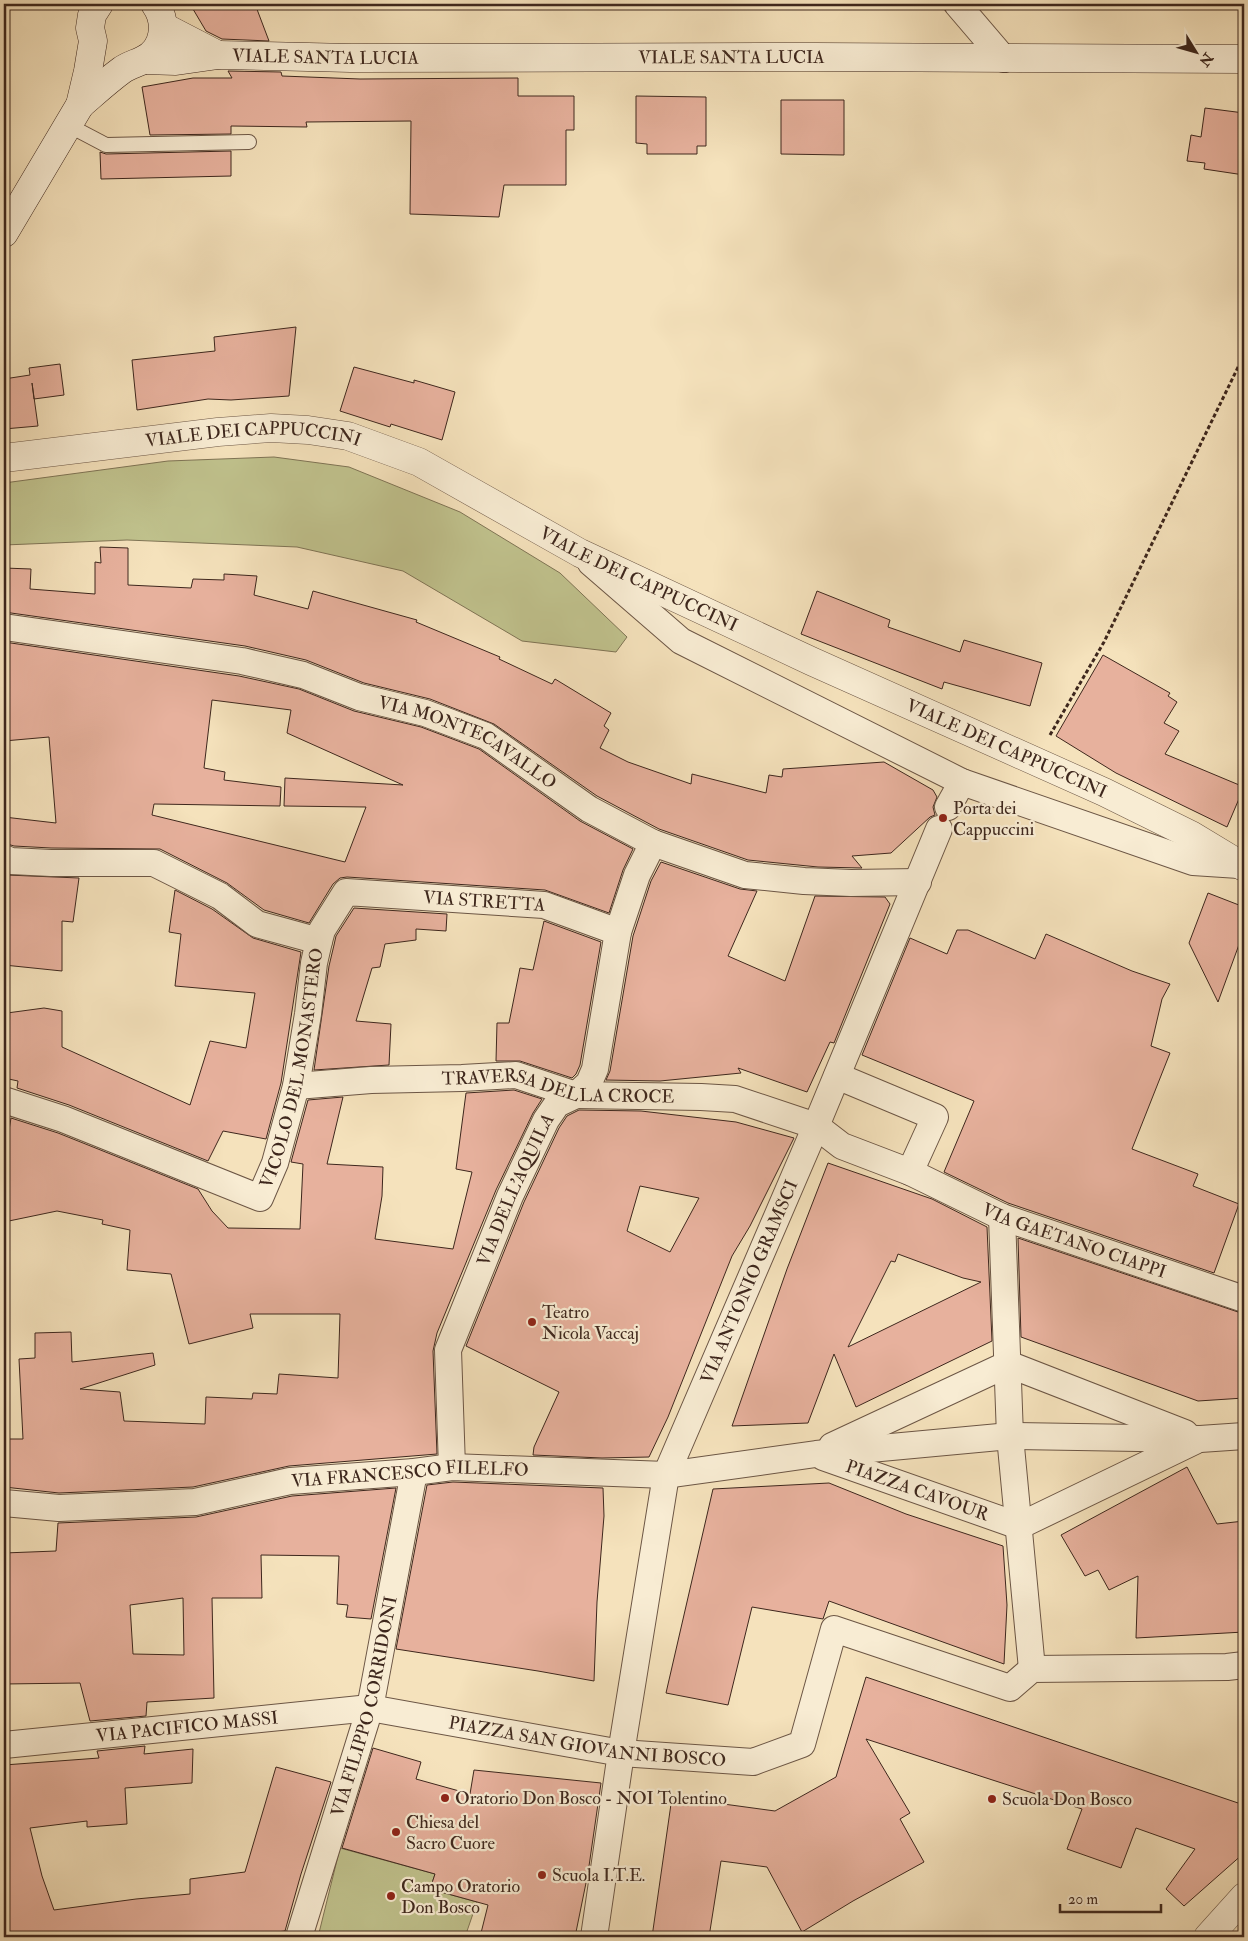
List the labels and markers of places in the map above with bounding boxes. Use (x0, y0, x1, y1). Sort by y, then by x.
place label: Porta dei Cappuccini (953, 797, 1035, 841)
marker: Porta dei Cappuccini (937, 812, 949, 824)
place label: Teatro Nicola Vaccaj (542, 1301, 639, 1345)
marker: Teatro Nicola Vaccaj (526, 1316, 538, 1328)
place label: Oratorio Don Bosco - NOI Tolentino (455, 1787, 727, 1810)
place label: Scuola Don Bosco (1002, 1788, 1132, 1811)
marker: Oratorio Don Bosco - NOI Tolentino (439, 1792, 451, 1804)
marker: Scuola Don Bosco (986, 1793, 998, 1805)
place label: Chiesa del Sacro Cuore (406, 1811, 495, 1855)
marker: Chiesa del Sacro Cuore (390, 1826, 402, 1838)
place label: Scuola I.T.E. (552, 1864, 645, 1887)
marker: Scuola I.T.E. (536, 1869, 548, 1881)
place label: Campo Oratorio Don Bosco (401, 1875, 521, 1919)
marker: Campo Oratorio Don Bosco (385, 1890, 397, 1902)

